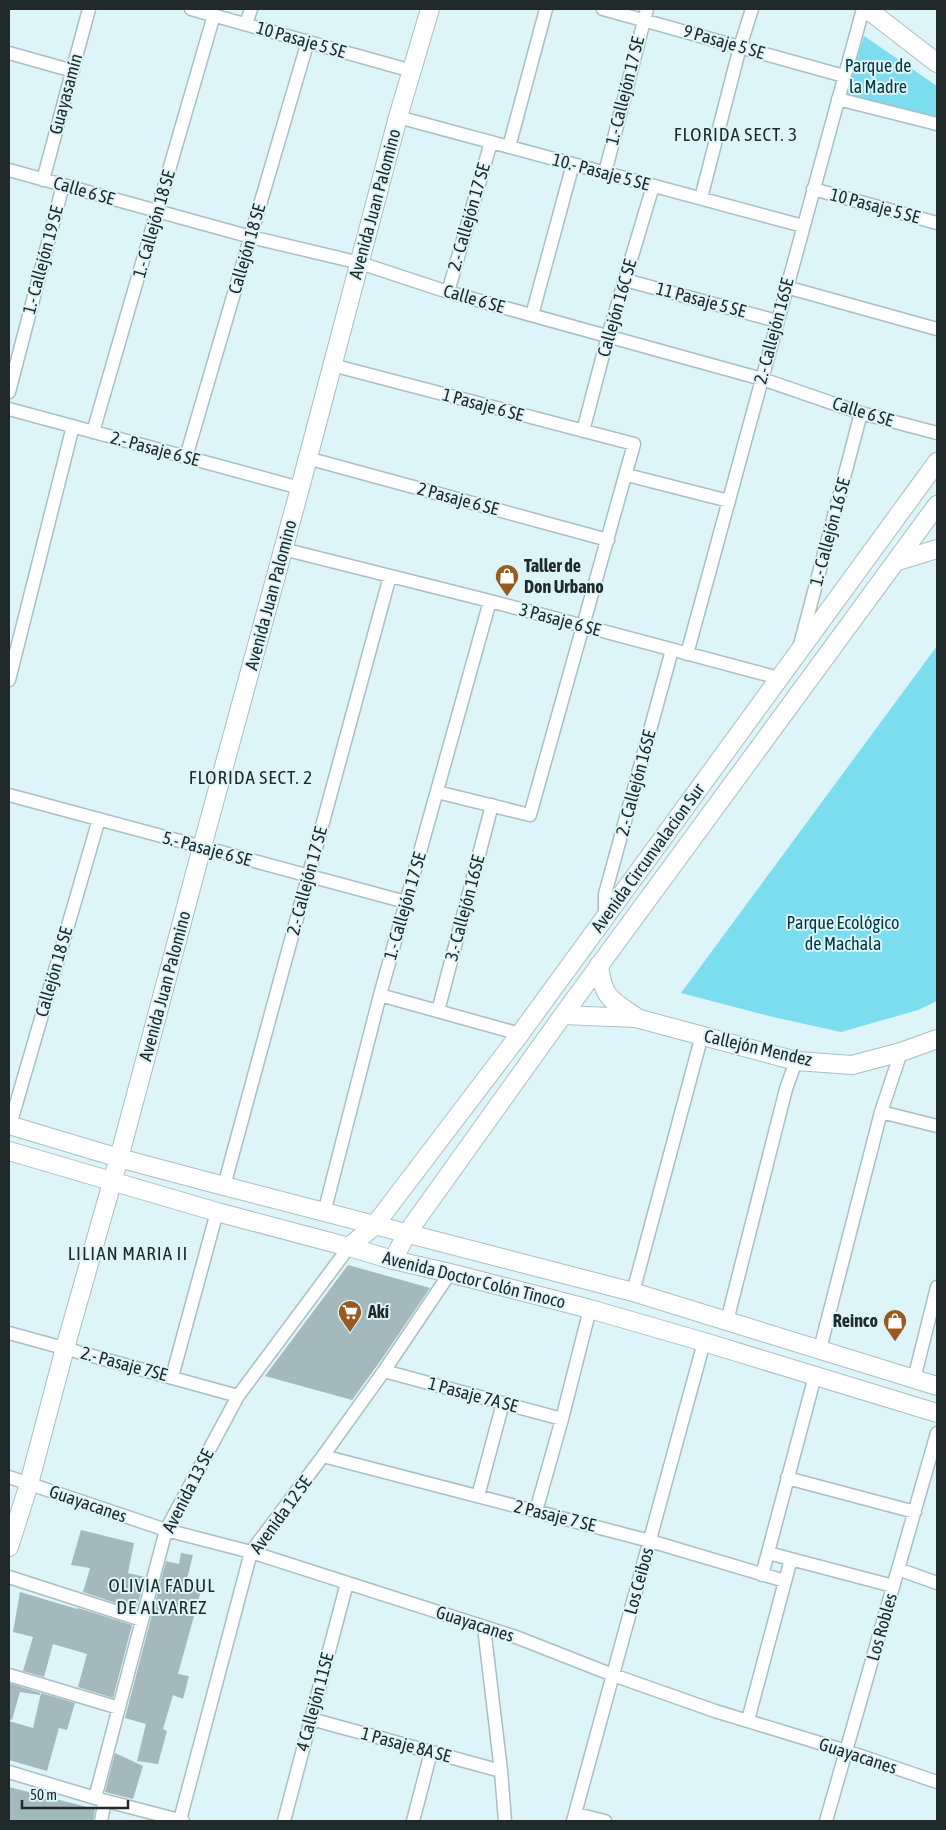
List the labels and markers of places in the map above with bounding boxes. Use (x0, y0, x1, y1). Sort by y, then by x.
place label: Taller de Don Urbano (524, 555, 604, 597)
shop icon: Taller de Don Urbano (494, 563, 520, 597)
supermarket icon: Akí (337, 1299, 363, 1333)
place label: Akí (367, 1301, 390, 1322)
shop icon: Reinco (882, 1308, 908, 1342)
place label: Reinco (833, 1310, 878, 1331)

